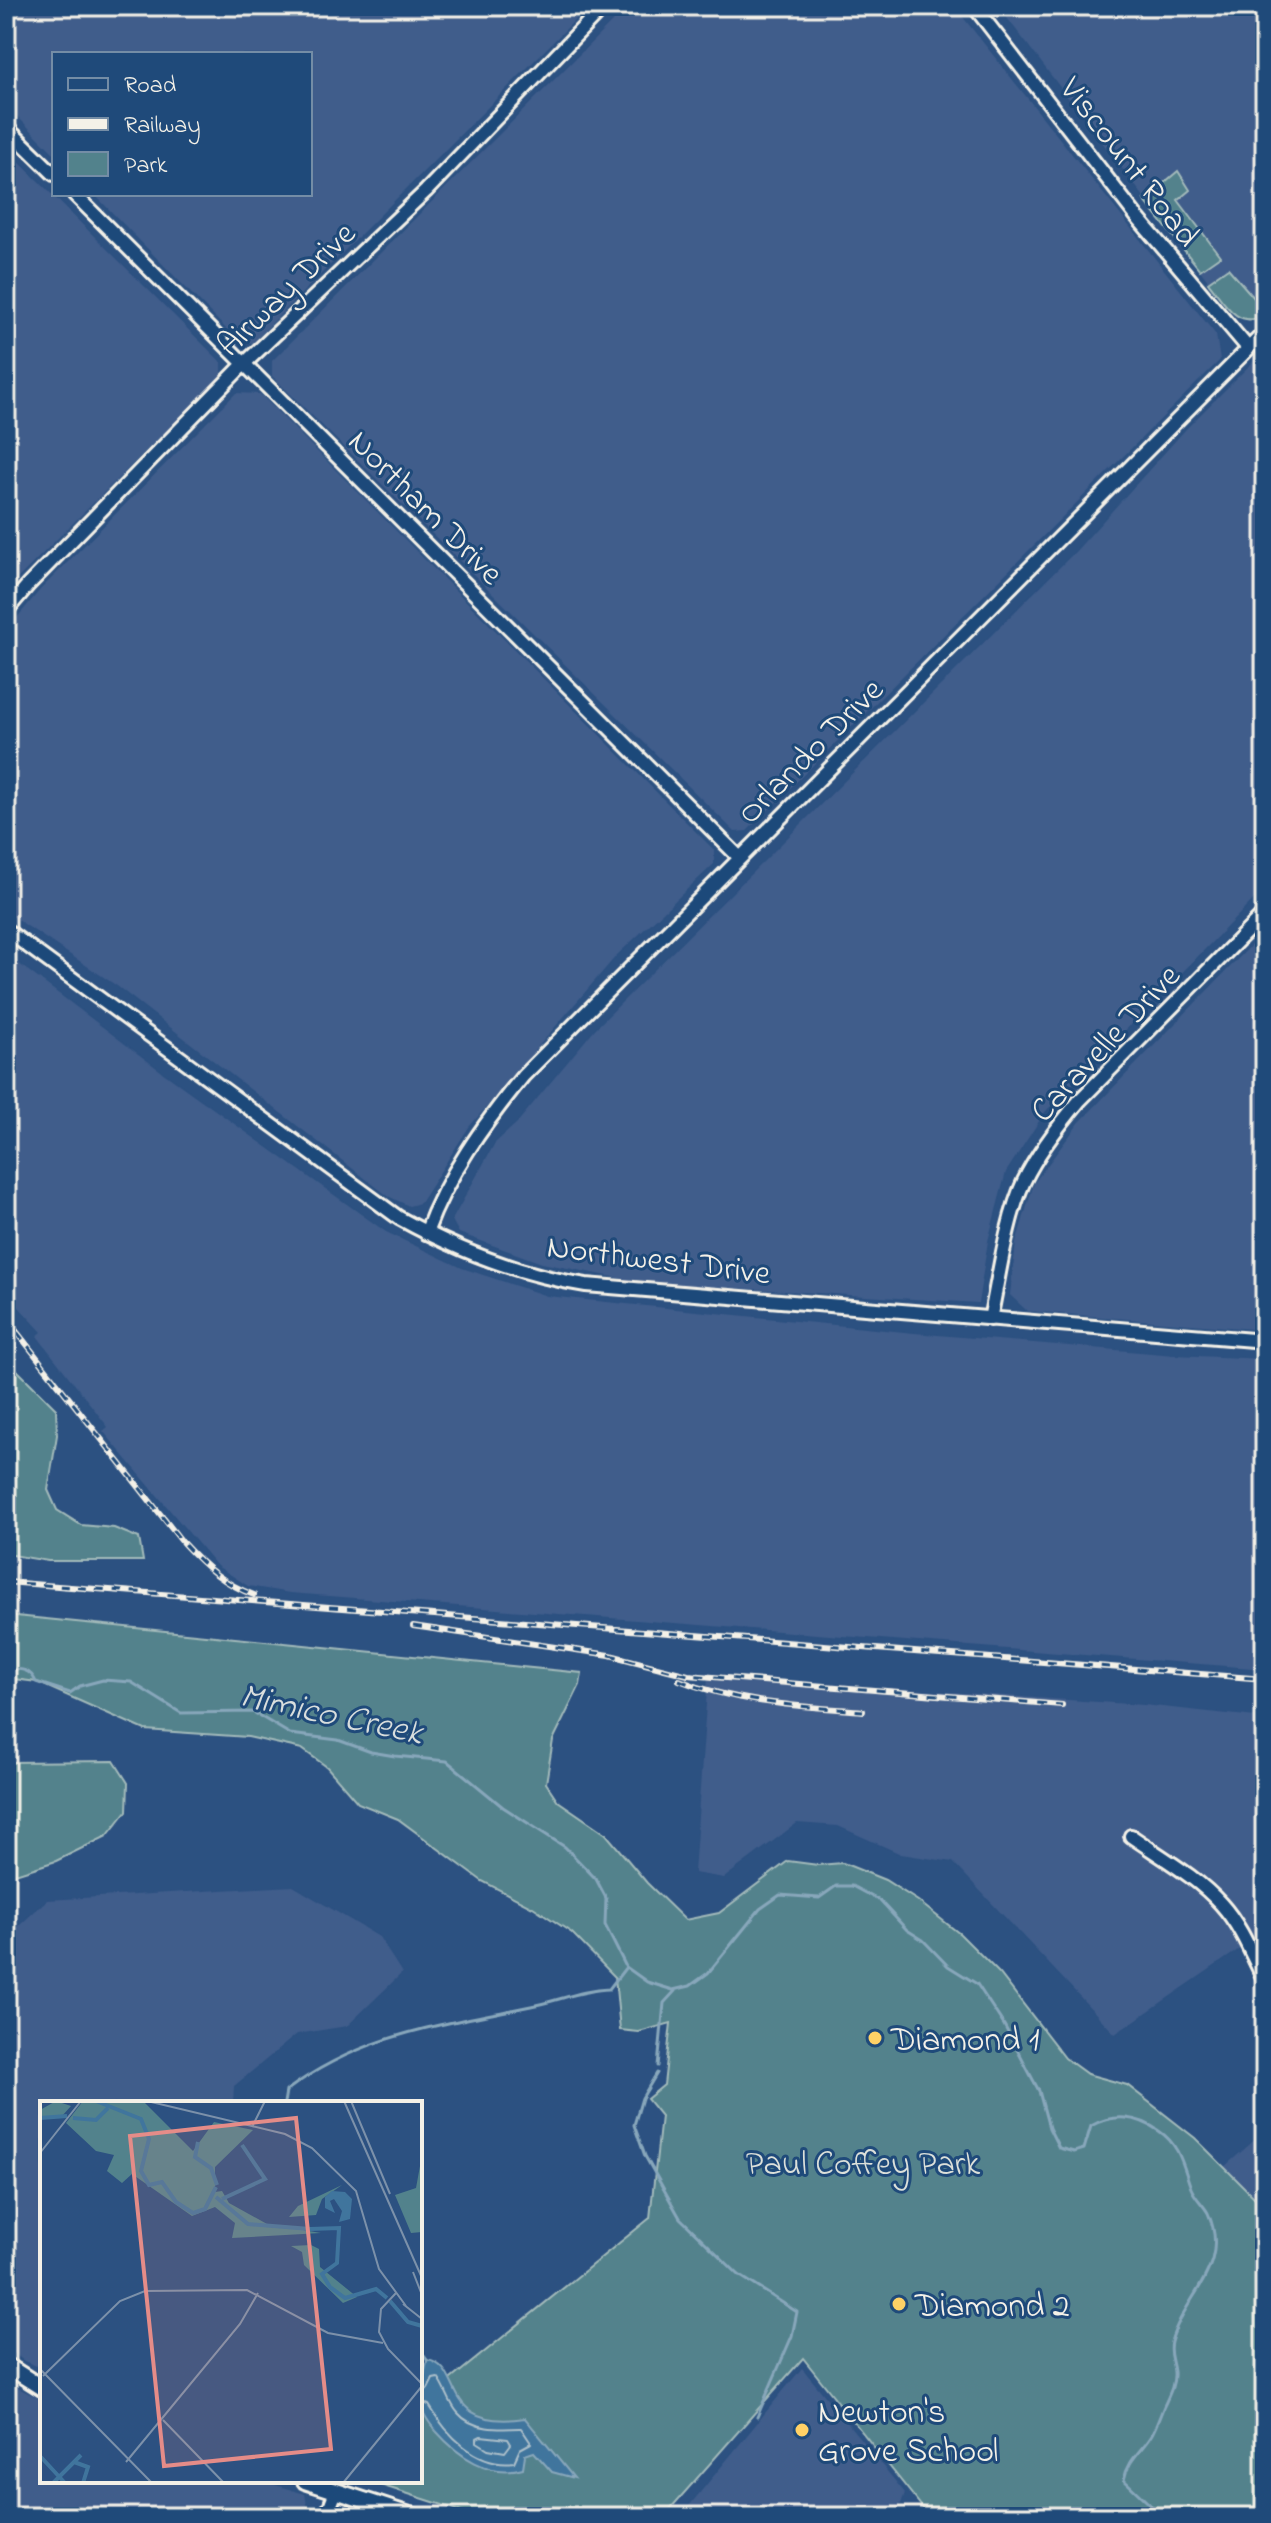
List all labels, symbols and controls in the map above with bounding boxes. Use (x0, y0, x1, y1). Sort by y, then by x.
legend (52, 52, 312, 196)
street label: Viscount Road (1045, 67, 1210, 259)
text: Road (124, 69, 177, 104)
text: Railway (124, 109, 201, 145)
text: Park (124, 149, 168, 184)
street label: Airway Drive (207, 211, 369, 370)
street label: Northam Drive (335, 419, 514, 599)
street label: Orlando Drive (727, 667, 897, 838)
street label: Caravelle Drive (1020, 953, 1194, 1135)
street label: Northwest Drive (544, 1223, 774, 1301)
water label: Mimico Creek (235, 1671, 428, 1762)
place label: Diamond 1 (890, 2017, 1040, 2067)
marker: Diamond 1 (866, 2029, 884, 2047)
inset map (40, 2101, 422, 2483)
park label: Paul Coffey Park (746, 2141, 980, 2191)
place label: Diamond 2 (914, 2283, 1070, 2333)
marker: Diamond 2 (890, 2295, 908, 2313)
place label: Newton's Grove School (818, 2389, 999, 2478)
marker: Newton's Grove School (793, 2421, 811, 2439)

